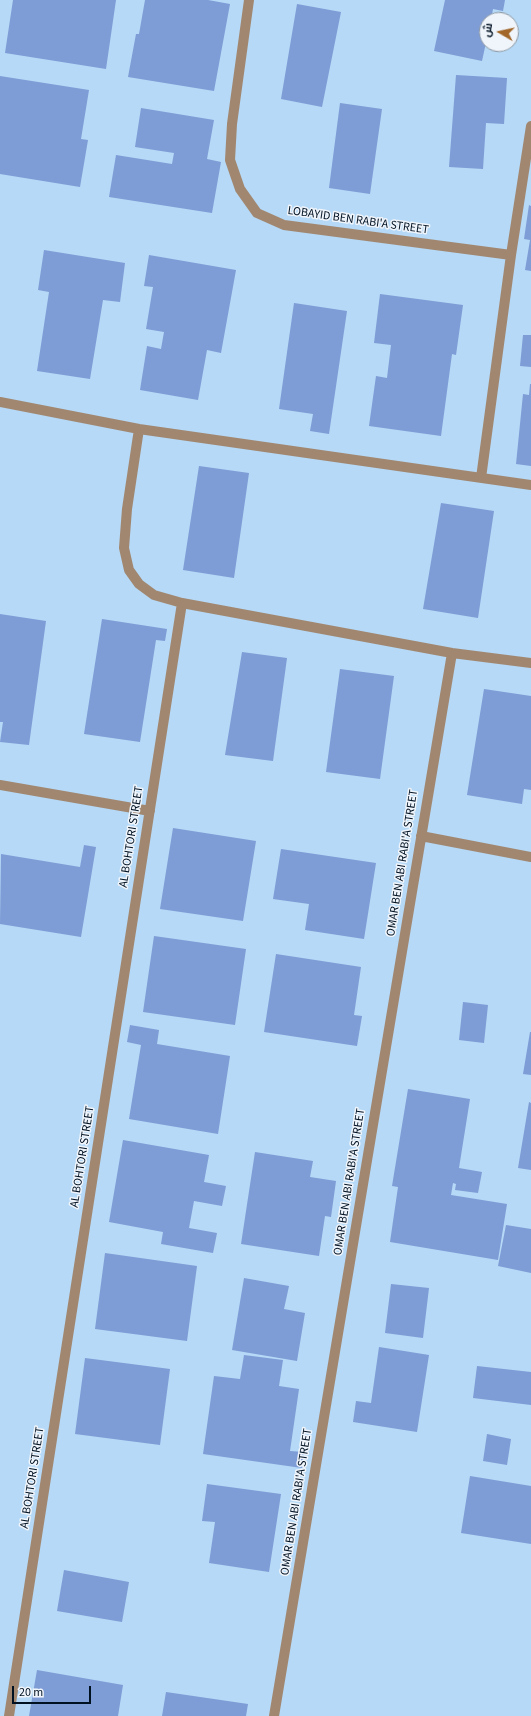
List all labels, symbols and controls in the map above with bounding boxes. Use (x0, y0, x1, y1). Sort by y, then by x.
north arrow (479, 12, 519, 52)
text: ش (479, 22, 496, 38)
street label: LOBAYID BEN RABI'A STREET (287, 204, 429, 238)
street label: AL BOHTORI STREET (117, 785, 147, 889)
street label: OMAR BEN ABI RABI'A STREET (384, 789, 422, 937)
street label: AL BOHTORI STREET (68, 1105, 98, 1209)
street label: OMAR BEN ABI RABI'A STREET (331, 1108, 369, 1256)
street label: AL BOHTORI STREET (18, 1426, 48, 1530)
street label: OMAR BEN ABI RABI'A STREET (278, 1428, 316, 1576)
scale bar (14, 1678, 93, 1704)
text: 20 m (19, 1684, 43, 1701)

